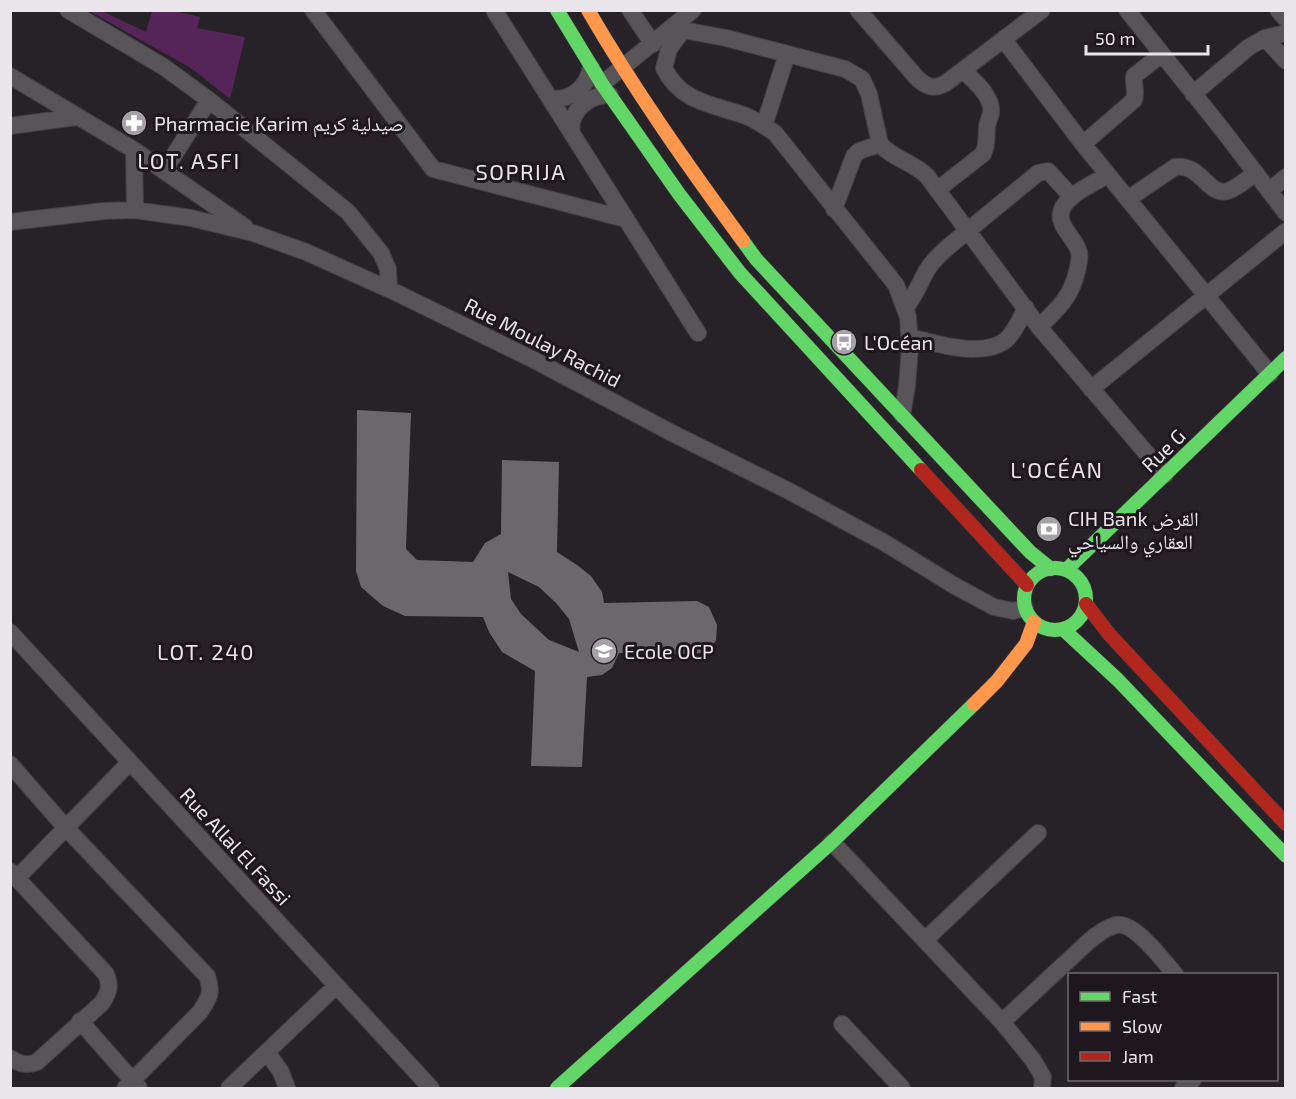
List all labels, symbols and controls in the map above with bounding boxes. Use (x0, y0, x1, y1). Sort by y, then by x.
scale bar (1086, 18, 1208, 56)
text: 50 m (1095, 27, 1135, 49)
pharmacy icon: Pharmacie Karim صيدلية كريم (119, 108, 149, 138)
place label: Pharmacie Karim صيدلية كريم (154, 111, 404, 138)
district label: LOT. ASFI (137, 147, 241, 173)
district label: SOPRIJA (475, 158, 567, 184)
street label: Rue Moulay Rachid (461, 292, 625, 392)
bus stop icon: L'Océan (829, 327, 859, 357)
place label: L'Océan (864, 330, 933, 354)
street label: Rue G (1136, 423, 1190, 477)
district label: L'OCÉAN (1010, 456, 1104, 482)
place label: CIH Bank القرض العقاري والسياحي (1068, 506, 1199, 558)
bank icon: CIH Bank القرض العقاري والسياحي (1034, 514, 1064, 544)
school or university icon: Ecole OCP (589, 636, 619, 666)
district label: LOT. 240 (157, 638, 255, 664)
place label: Ecole OCP (624, 639, 714, 663)
street label: Rue Allal El Fassi (176, 782, 296, 910)
legend (1068, 973, 1278, 1081)
text: Fast (1122, 985, 1157, 1007)
text: Slow (1122, 1015, 1163, 1037)
text: Jam (1122, 1045, 1154, 1067)

